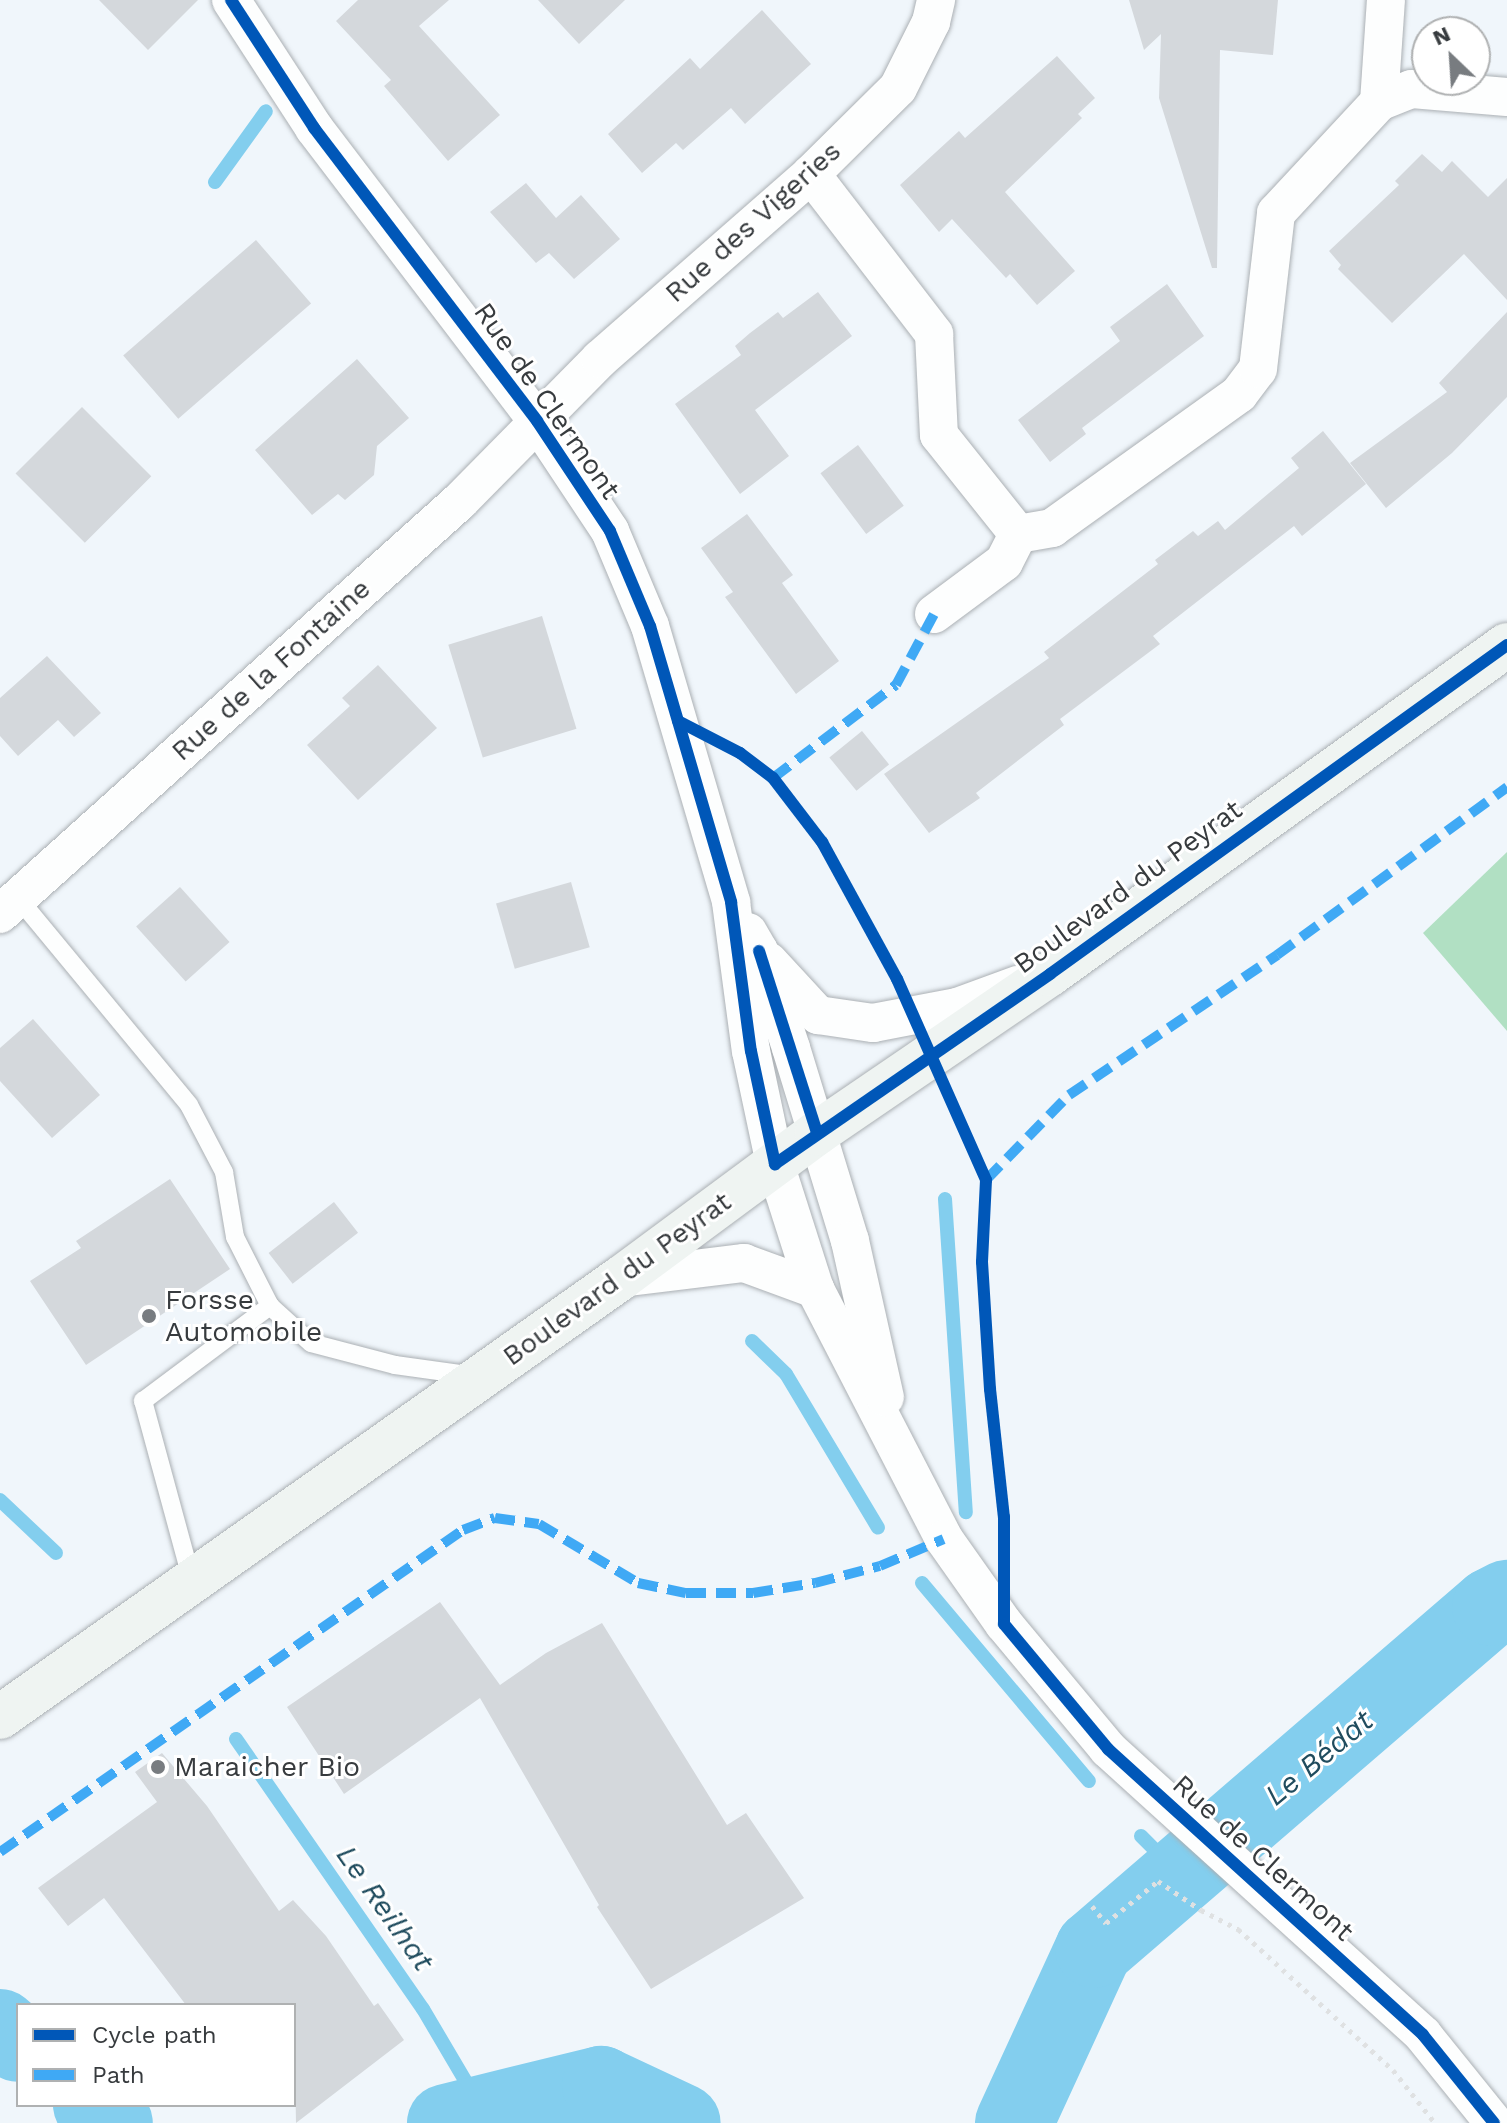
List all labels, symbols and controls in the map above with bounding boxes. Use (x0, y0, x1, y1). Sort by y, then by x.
north arrow (1411, 16, 1491, 96)
text: N (1429, 21, 1454, 50)
street label: Rue des Vigeries (658, 134, 848, 310)
street label: Rue de Clermont (467, 296, 627, 506)
street label: Rue de la Fontaine (164, 572, 378, 768)
street label: Boulevard du Peyrat (1007, 793, 1249, 981)
street label: Boulevard du Peyrat (496, 1185, 738, 1373)
place label: Forsse Automobile (165, 1283, 322, 1349)
marker: Forsse Automobile (140, 1307, 158, 1325)
water label: Le Bédat (1258, 1703, 1380, 1813)
place label: Maraicher Bio (174, 1750, 361, 1784)
marker: Maraicher Bio (149, 1758, 167, 1776)
street label: Rue de Clermont (1165, 1768, 1361, 1948)
water label: Le Reilhat (329, 1838, 441, 1978)
legend (16, 2003, 296, 2107)
text: Cycle path (92, 2021, 217, 2049)
text: Path (92, 2061, 145, 2089)

